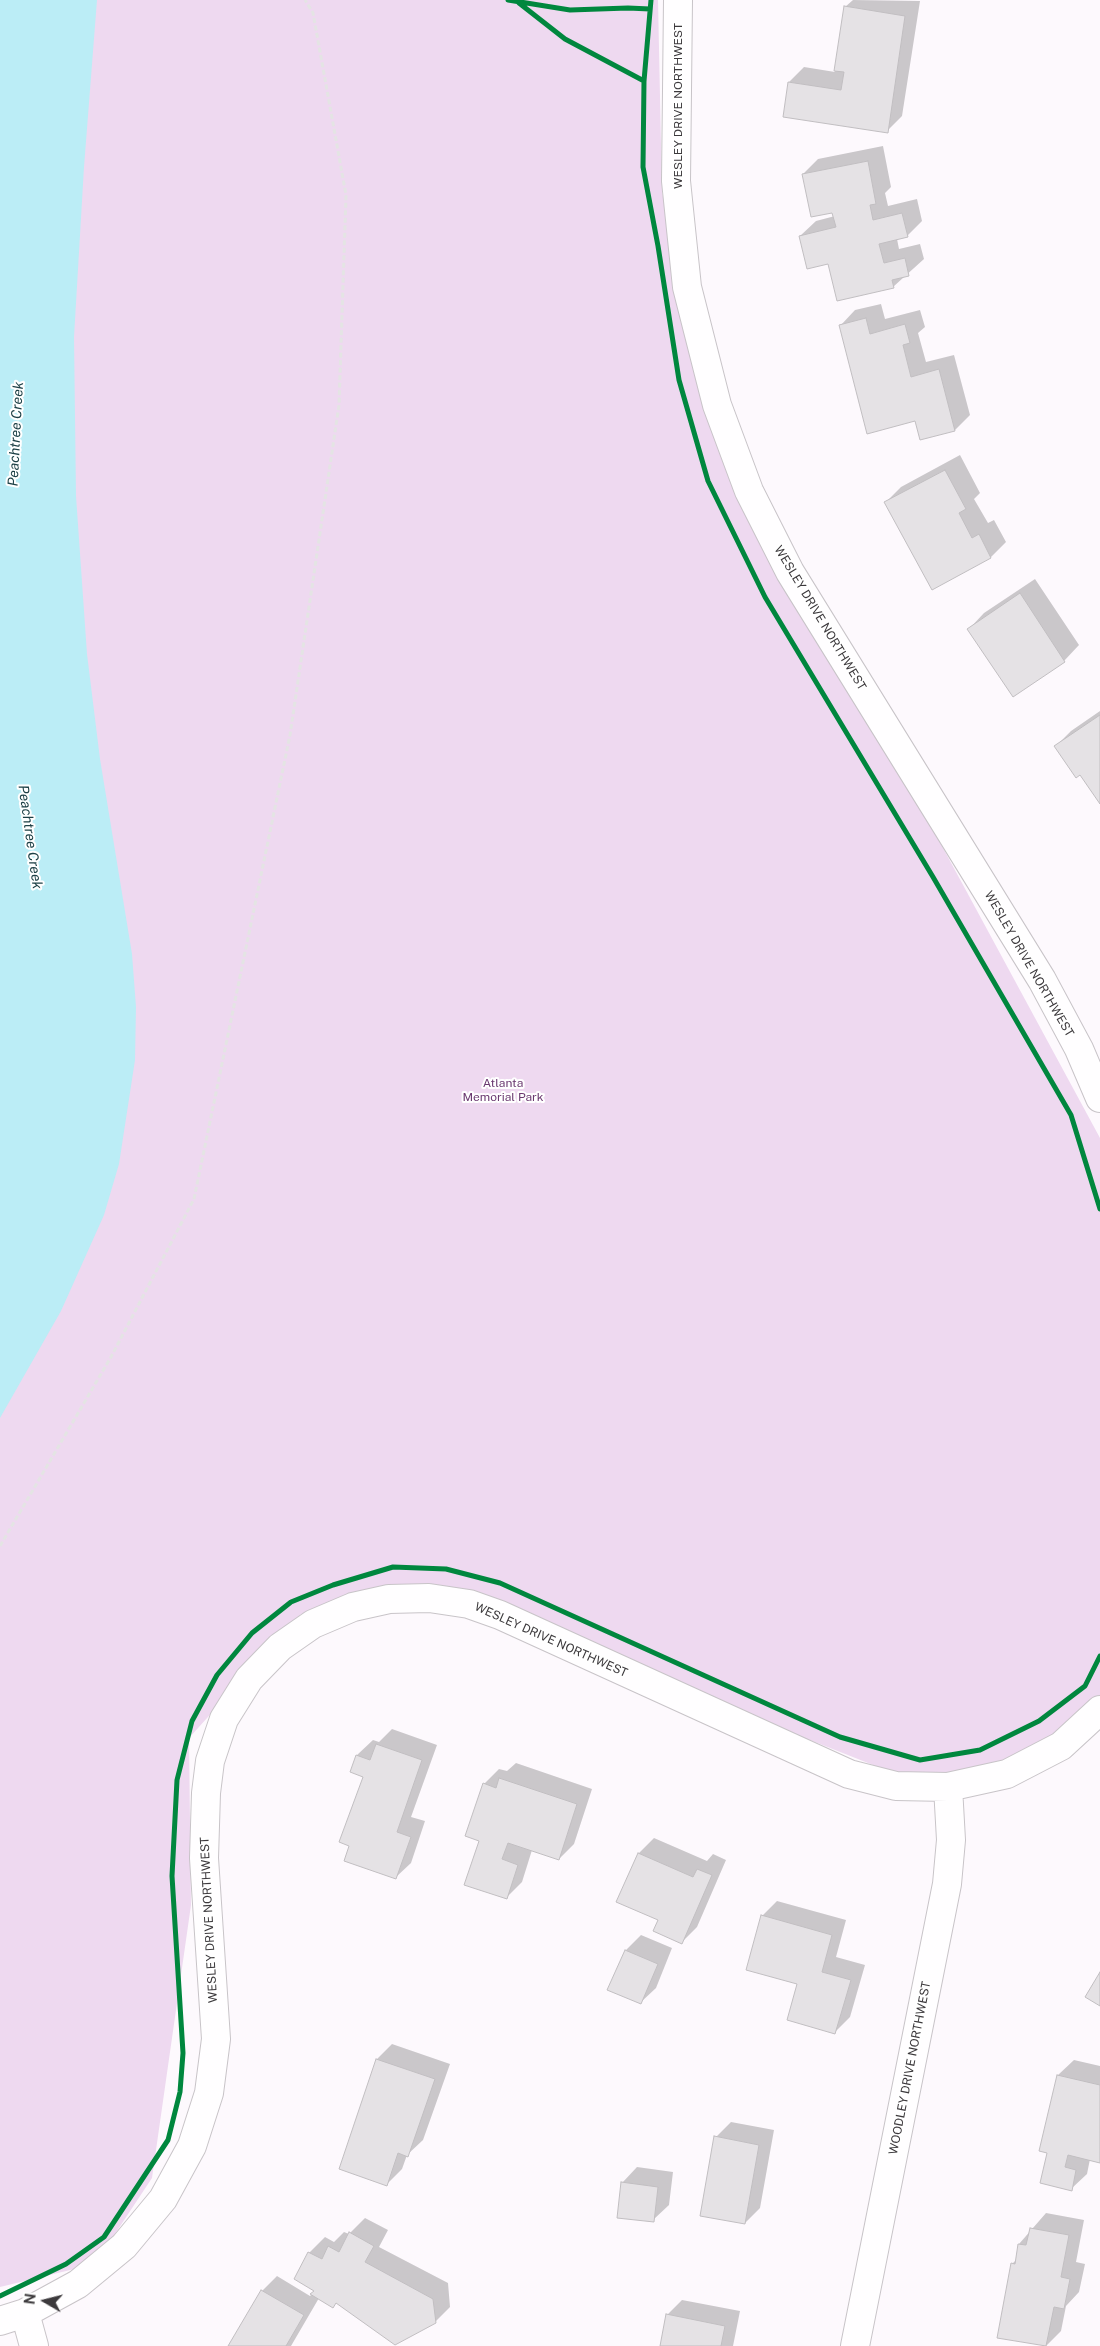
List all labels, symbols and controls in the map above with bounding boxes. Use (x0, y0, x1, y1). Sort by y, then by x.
street label: WESLEY DRIVE NORTHWEST (671, 23, 685, 189)
water label: Peachtree Creek (5, 381, 27, 487)
street label: WESLEY DRIVE NORTHWEST (771, 543, 869, 693)
water label: Peachtree Creek (14, 784, 46, 890)
street label: WESLEY DRIVE NORTHWEST (981, 888, 1077, 1040)
park label: Atlanta Memorial Park (463, 1076, 543, 1104)
street label: WESLEY DRIVE NORTHWEST (472, 1600, 630, 1680)
street label: WESLEY DRIVE NORTHWEST (197, 1837, 221, 2003)
street label: WOODLEY DRIVE NORTHWEST (886, 1980, 934, 2156)
north arrow (20, 2276, 70, 2326)
text: N (21, 2292, 39, 2305)

